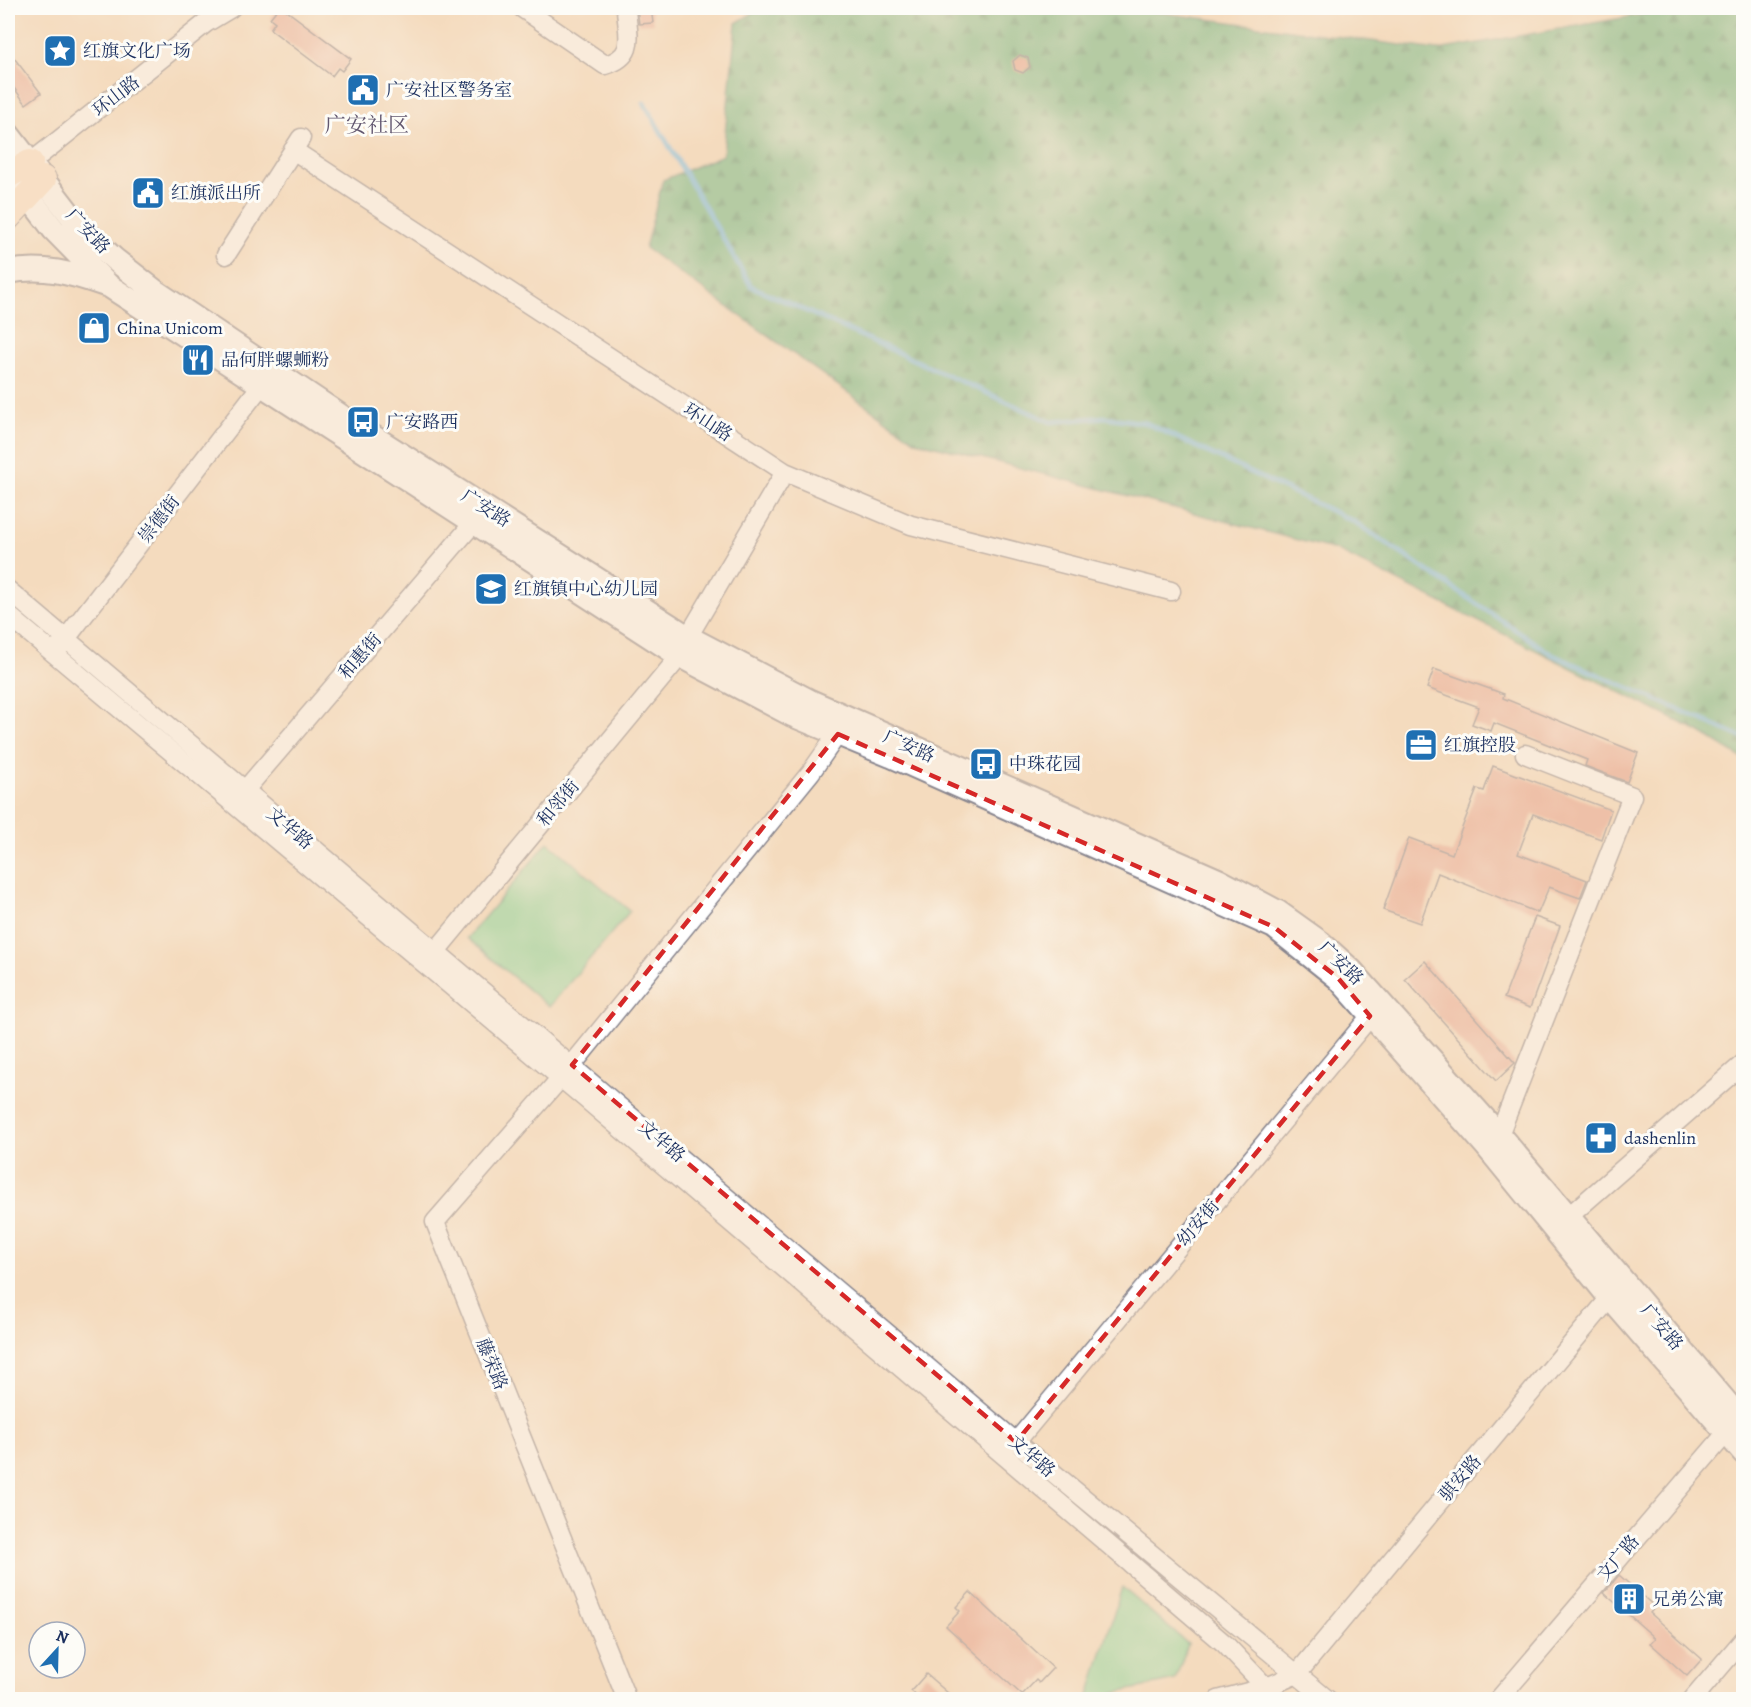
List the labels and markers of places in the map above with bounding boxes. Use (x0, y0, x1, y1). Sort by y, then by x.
place icon: 红旗文化广场 (42, 33, 78, 69)
place label: 红旗文化广场 (83, 39, 191, 63)
public building icon: 广安社区警务室 (345, 72, 381, 108)
place label: 广安社区警务室 (386, 78, 512, 102)
public building icon: 红旗派出所 (130, 175, 166, 211)
place label: 红旗派出所 (171, 181, 261, 205)
shop icon: China Unicom (76, 310, 112, 346)
place label: China Unicom (117, 316, 223, 340)
restaurant icon: 品何胖螺蛳粉 (180, 342, 216, 378)
place label: 品何胖螺蛳粉 (221, 348, 329, 372)
bus stop icon: 广安路西 (345, 404, 381, 440)
place label: 广安路西 (386, 410, 458, 434)
school or university icon: 红旗镇中心幼儿园 (473, 571, 509, 607)
place label: 红旗镇中心幼儿园 (514, 577, 658, 601)
office icon: 红旗控股 (1403, 727, 1439, 763)
place label: 红旗控股 (1444, 733, 1516, 757)
bus stop icon: 中珠花园 (968, 746, 1004, 782)
place label: 中珠花园 (1009, 752, 1081, 776)
pharmacy icon: dashenlin (1583, 1120, 1619, 1156)
place label: dashenlin (1624, 1126, 1696, 1150)
building icon: 兄弟公寓 (1611, 1581, 1647, 1617)
place label: 兄弟公寓 (1652, 1587, 1724, 1611)

